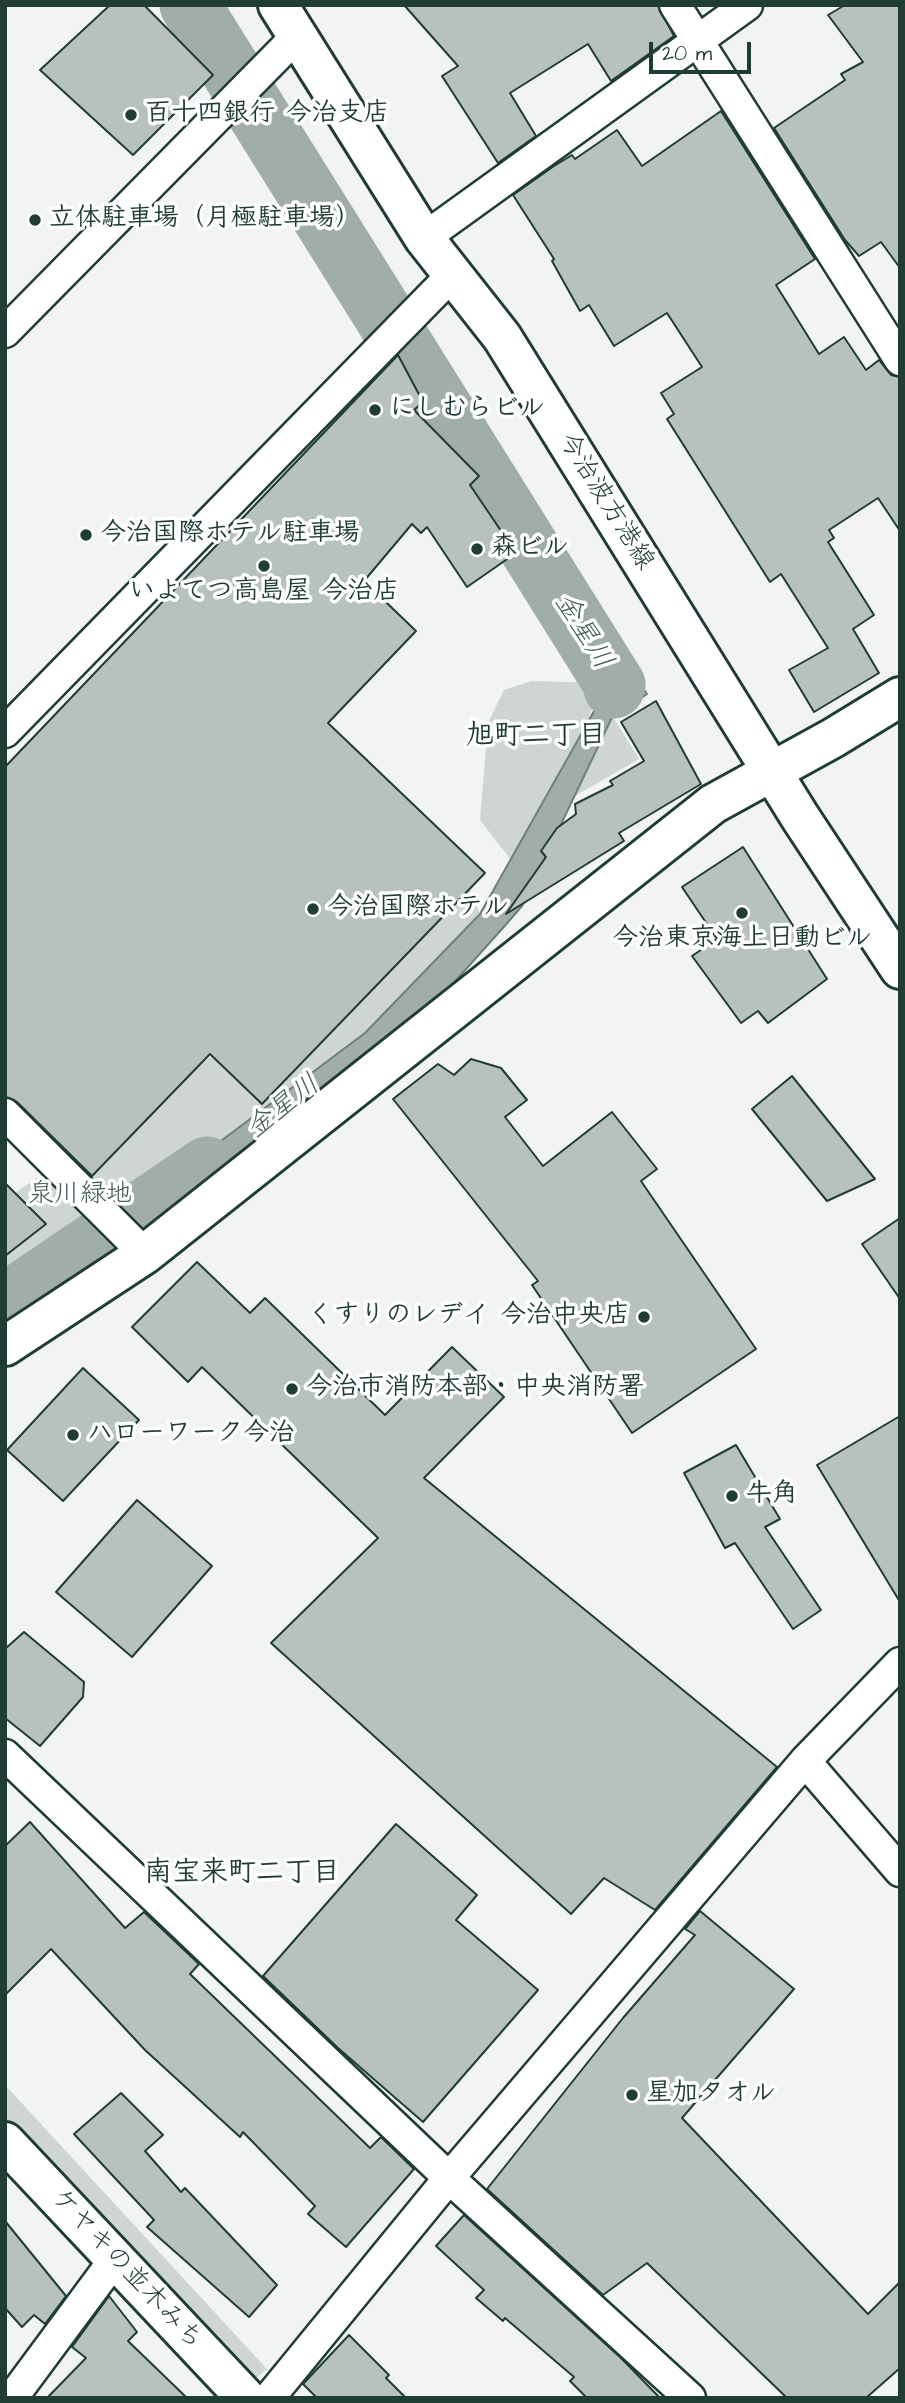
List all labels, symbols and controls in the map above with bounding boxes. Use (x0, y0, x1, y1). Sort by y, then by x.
scale bar (653, 28, 754, 72)
text: 20 m (662, 39, 712, 68)
place label: 百十四銀行 今治支店 (145, 99, 389, 131)
marker: 百十四銀行 今治支店 (123, 107, 139, 123)
place label: 立体駐車場（月極駐車場） (49, 204, 361, 236)
marker: 立体駐車場（月極駐車場） (27, 212, 43, 228)
place label: にしむらビル (389, 394, 545, 426)
marker: にしむらビル (367, 402, 383, 418)
street label: 今治波方港線 (550, 428, 660, 576)
place label: 今治国際ホテル駐車場 (100, 519, 360, 551)
marker: 今治国際ホテル駐車場 (78, 527, 94, 543)
place label: 森ビル (491, 533, 569, 565)
marker: 森ビル (469, 541, 485, 557)
marker: いよてつ高島屋 今治店 (256, 558, 272, 574)
place label: いよてつ高島屋 今治店 (129, 577, 399, 609)
water label: 金星川 (545, 587, 619, 677)
district label: 旭町二丁目 (466, 720, 606, 754)
place label: 今治国際ホテル (327, 893, 509, 925)
marker: 今治国際ホテル (305, 901, 321, 917)
marker: 今治東京海上日動ビル (734, 905, 750, 921)
place label: 今治東京海上日動ビル (612, 924, 872, 956)
water label: 金星川 (241, 1069, 327, 1147)
park label: 泉川緑地 (28, 1180, 132, 1212)
place label: くすりのレデイ 今治中央店 (308, 1301, 630, 1333)
marker: くすりのレデイ 今治中央店 (636, 1309, 652, 1325)
place label: 今治市消防本部・中央消防署 (306, 1373, 644, 1405)
marker: 今治市消防本部・中央消防署 (284, 1381, 300, 1397)
place label: ハローワーク今治 (87, 1419, 295, 1451)
marker: ハローワーク今治 (65, 1427, 81, 1443)
place label: 牛角 (746, 1480, 798, 1512)
marker: 牛角 (724, 1488, 740, 1504)
district label: 南宝来町二丁目 (144, 1857, 340, 1891)
place label: 星加タオル (646, 2079, 776, 2111)
marker: 星加タオル (624, 2087, 640, 2103)
street label: ケヤキの並木みち (44, 2183, 208, 2357)

